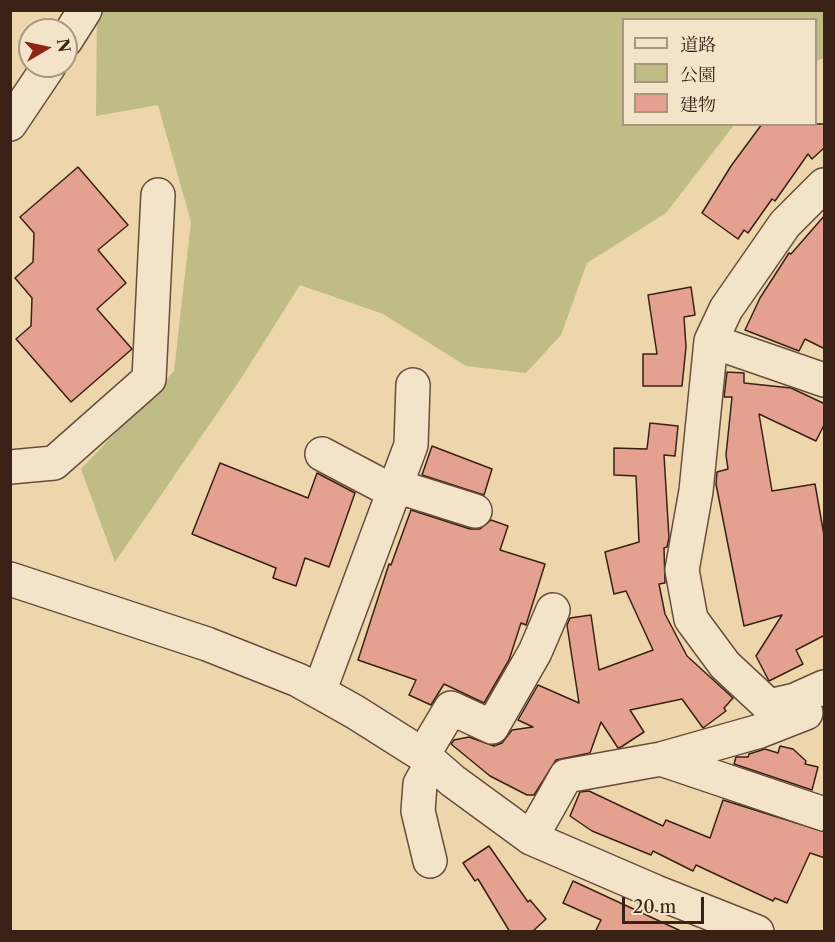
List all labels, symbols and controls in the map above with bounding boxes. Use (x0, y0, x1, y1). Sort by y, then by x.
north arrow (18, 18, 78, 78)
legend (622, 18, 817, 126)
text: 道路 (680, 34, 716, 56)
text: N (53, 37, 75, 54)
text: 公園 (680, 64, 716, 86)
text: 建物 (680, 94, 716, 116)
scale bar (625, 885, 708, 923)
text: 20 m (633, 896, 676, 918)

